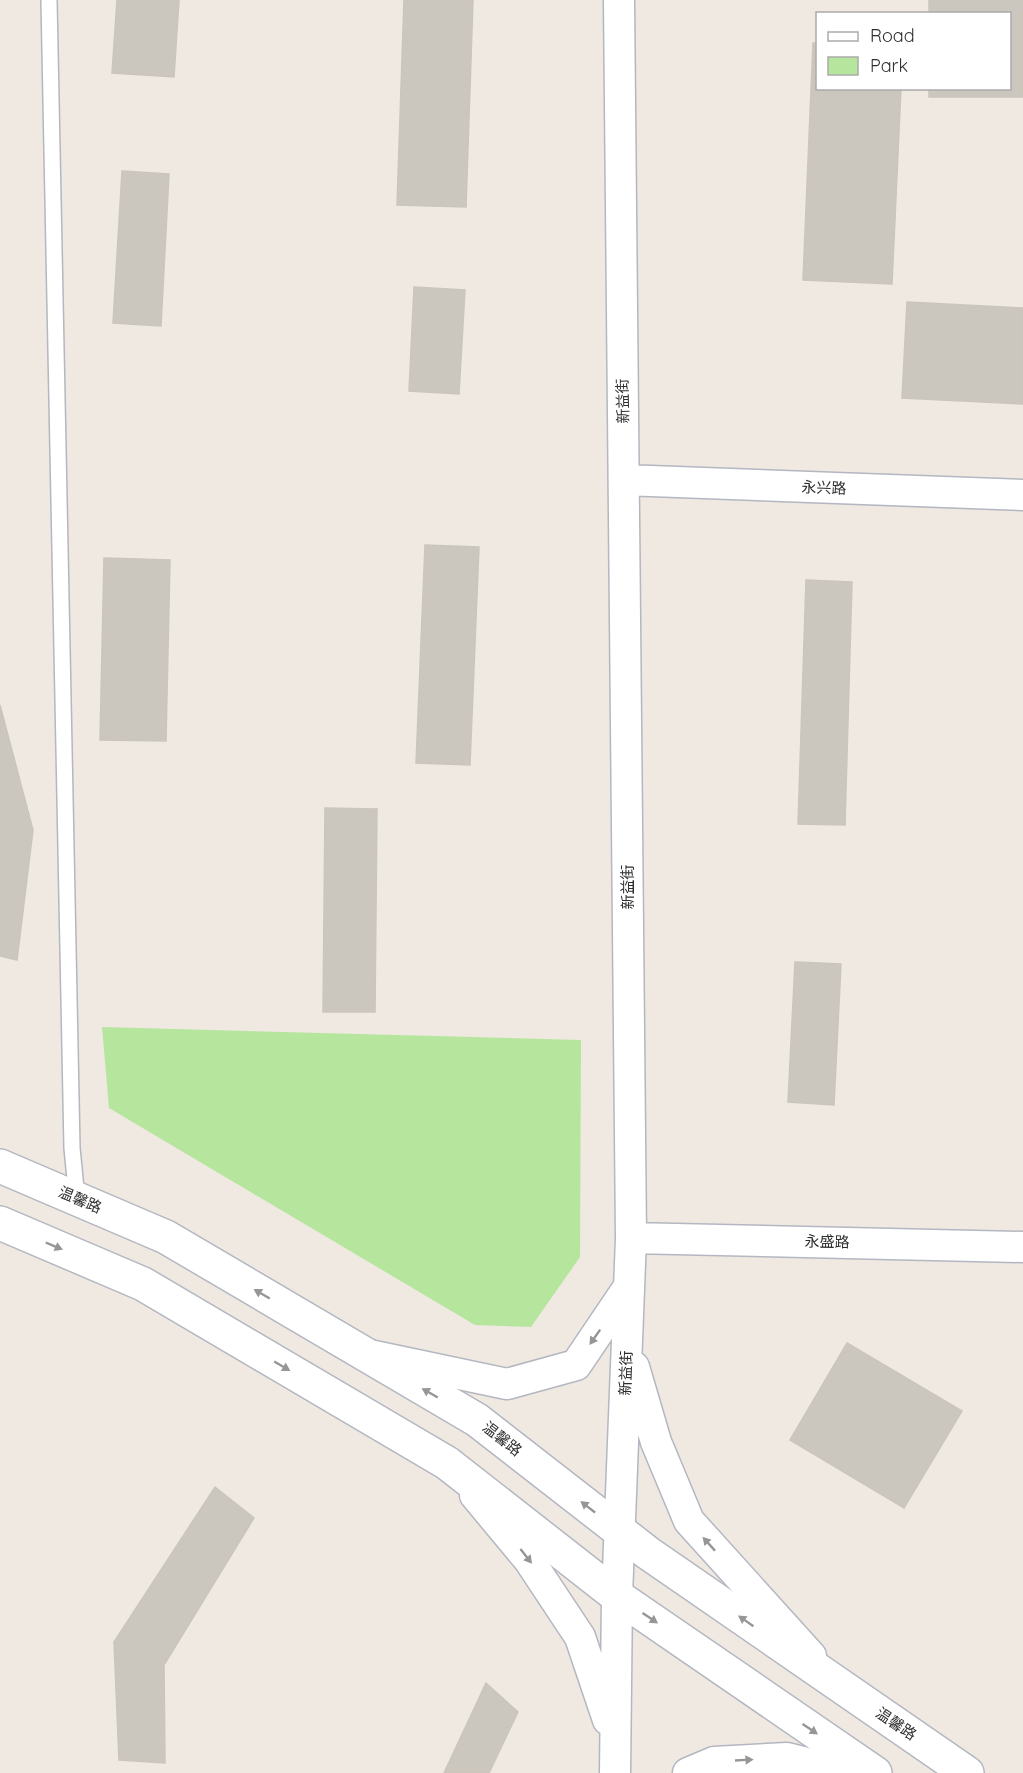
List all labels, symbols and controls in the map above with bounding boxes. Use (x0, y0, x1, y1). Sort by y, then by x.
legend (816, 12, 1011, 90)
text: Road (870, 24, 915, 47)
text: Park (870, 54, 908, 77)
street label: 新益街 (613, 378, 632, 424)
street label: 永兴路 (801, 477, 847, 498)
street label: 新益街 (618, 864, 637, 910)
street label: 温馨路 (56, 1182, 105, 1217)
street label: 永盛路 (804, 1232, 850, 1251)
one-way arrow (45, 1241, 63, 1251)
one-way arrow (254, 1288, 270, 1299)
one-way arrow (589, 1328, 601, 1344)
street label: 新益街 (615, 1350, 636, 1396)
one-way arrow (274, 1360, 290, 1371)
one-way arrow (422, 1387, 438, 1398)
street label: 温馨路 (479, 1417, 526, 1460)
one-way arrow (580, 1500, 596, 1513)
one-way arrow (703, 1537, 716, 1552)
one-way arrow (519, 1548, 532, 1564)
one-way arrow (641, 1612, 657, 1624)
one-way arrow (738, 1616, 754, 1627)
street label: 温馨路 (872, 1703, 920, 1744)
one-way arrow (802, 1723, 819, 1734)
one-way arrow (735, 1755, 754, 1765)

